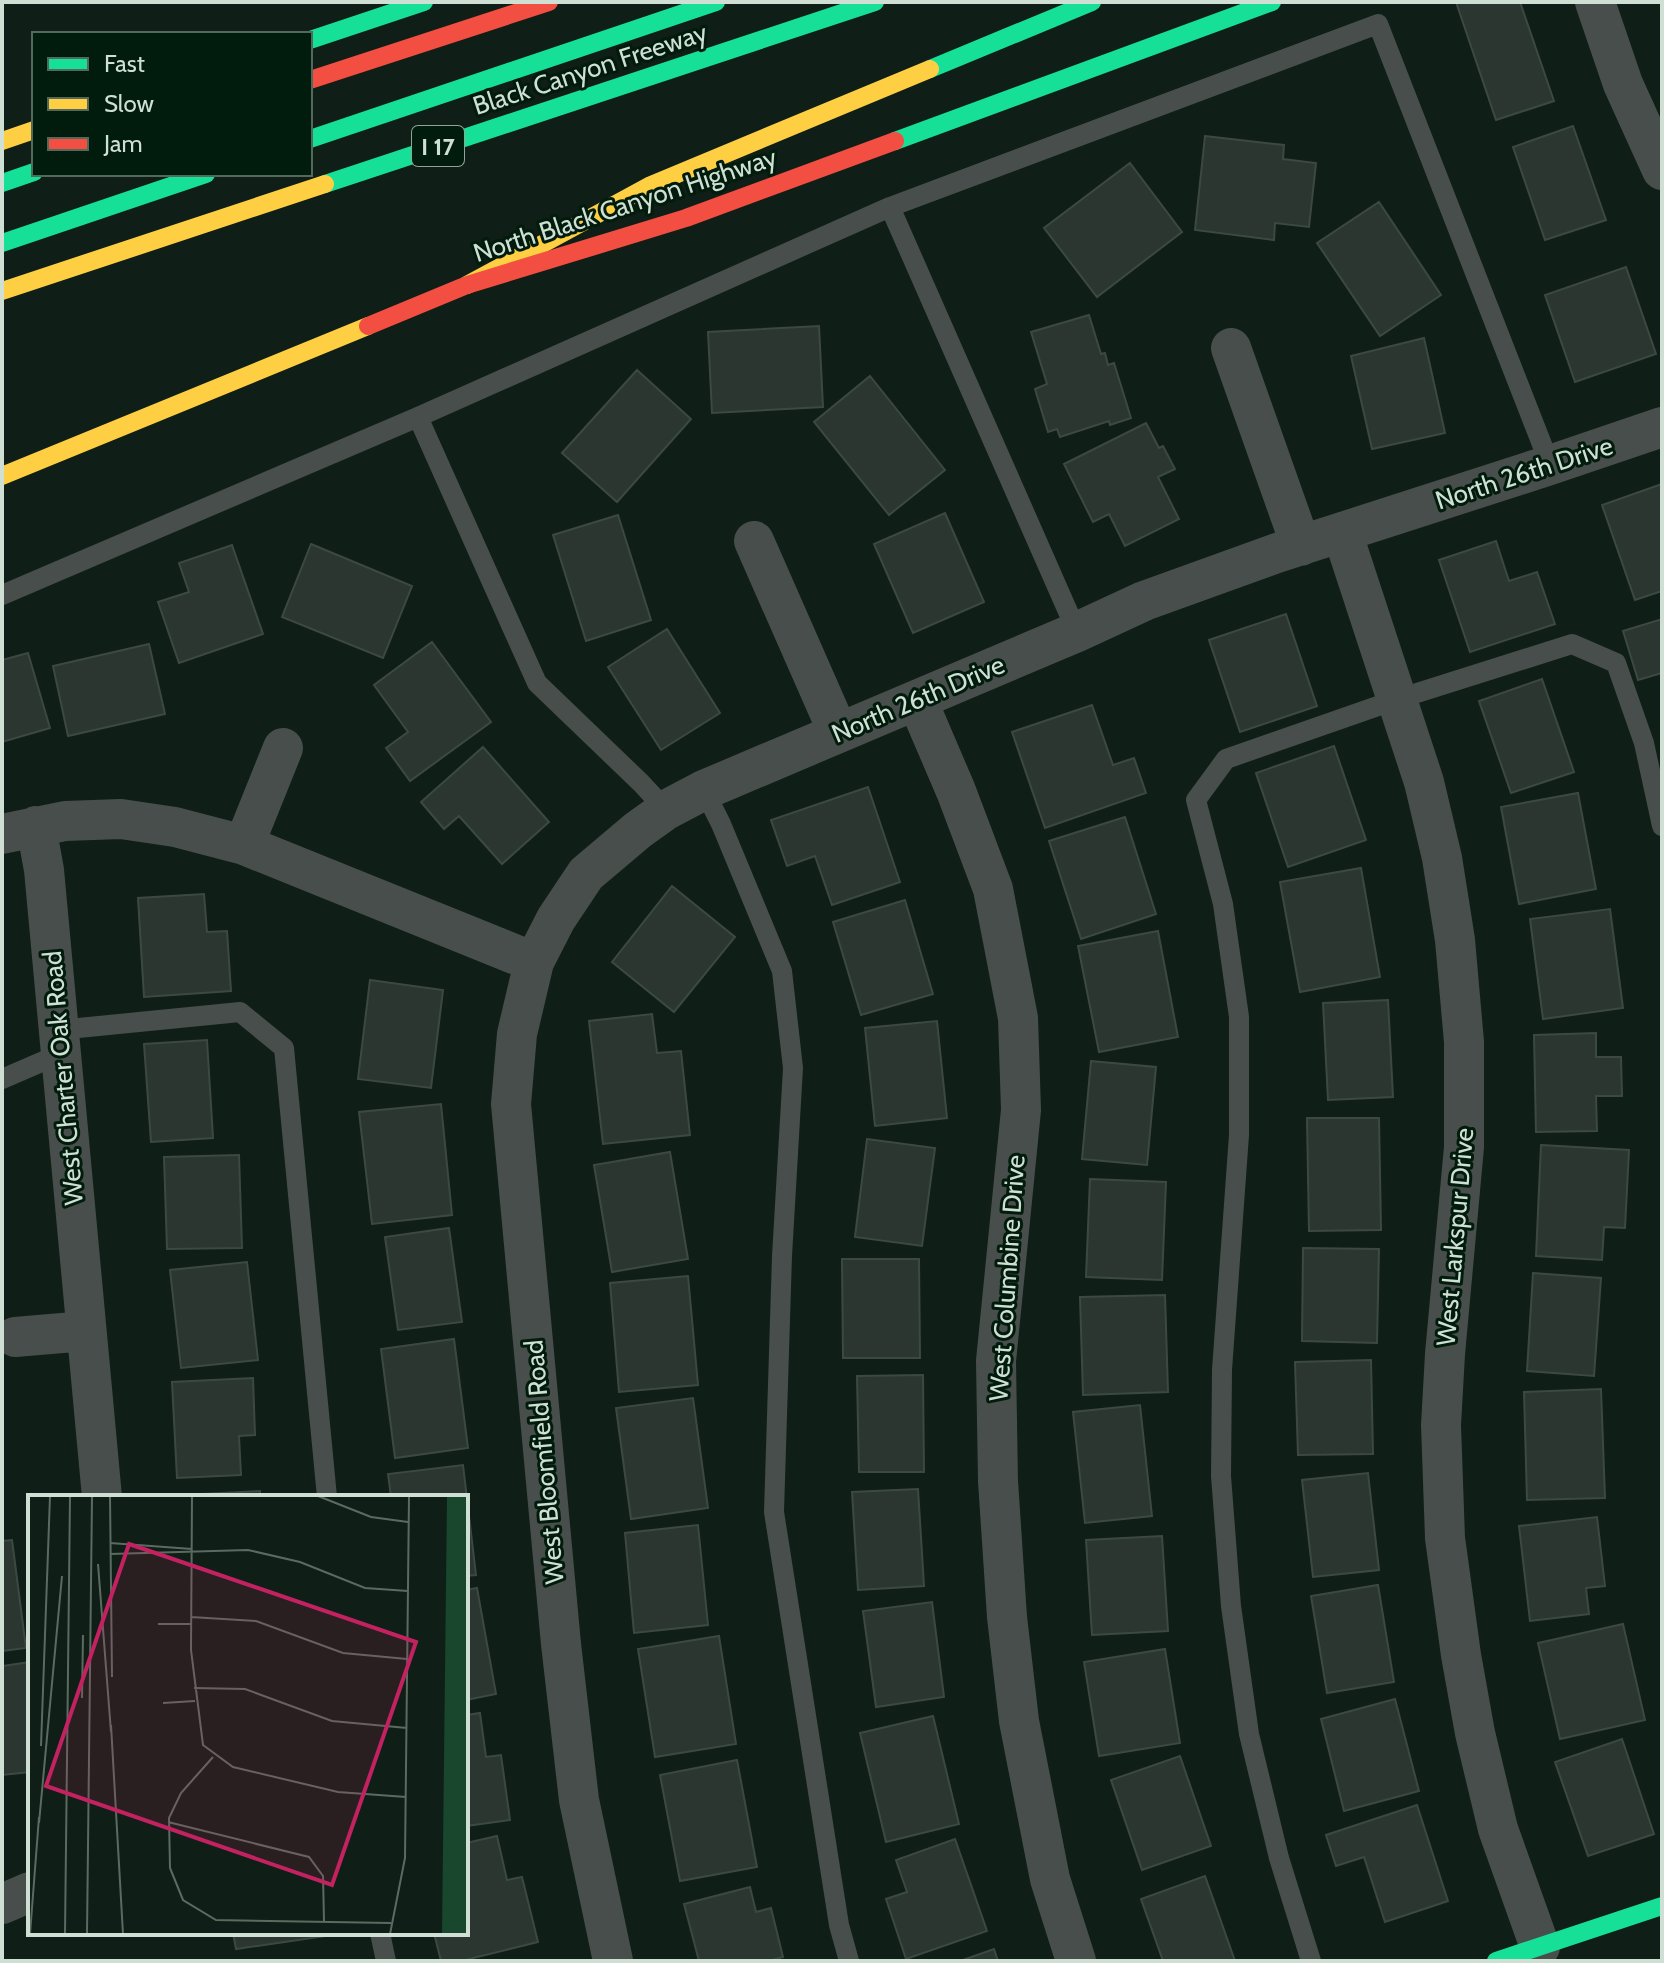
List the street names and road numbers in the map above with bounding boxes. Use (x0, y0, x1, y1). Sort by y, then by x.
street label: Black Canyon Freeway (469, 16, 711, 122)
road number: I 17 (412, 126, 464, 166)
street label: North Black Canyon Highway (469, 141, 781, 269)
street label: North 26th Drive (1431, 429, 1617, 517)
street label: North 26th Drive (827, 648, 1009, 750)
street label: West Charter Oak Road (36, 949, 90, 1207)
street label: West Larkspur Drive (1430, 1127, 1480, 1347)
street label: West Columbine Drive (982, 1154, 1032, 1402)
street label: West Bloomfield Road (517, 1339, 571, 1585)

